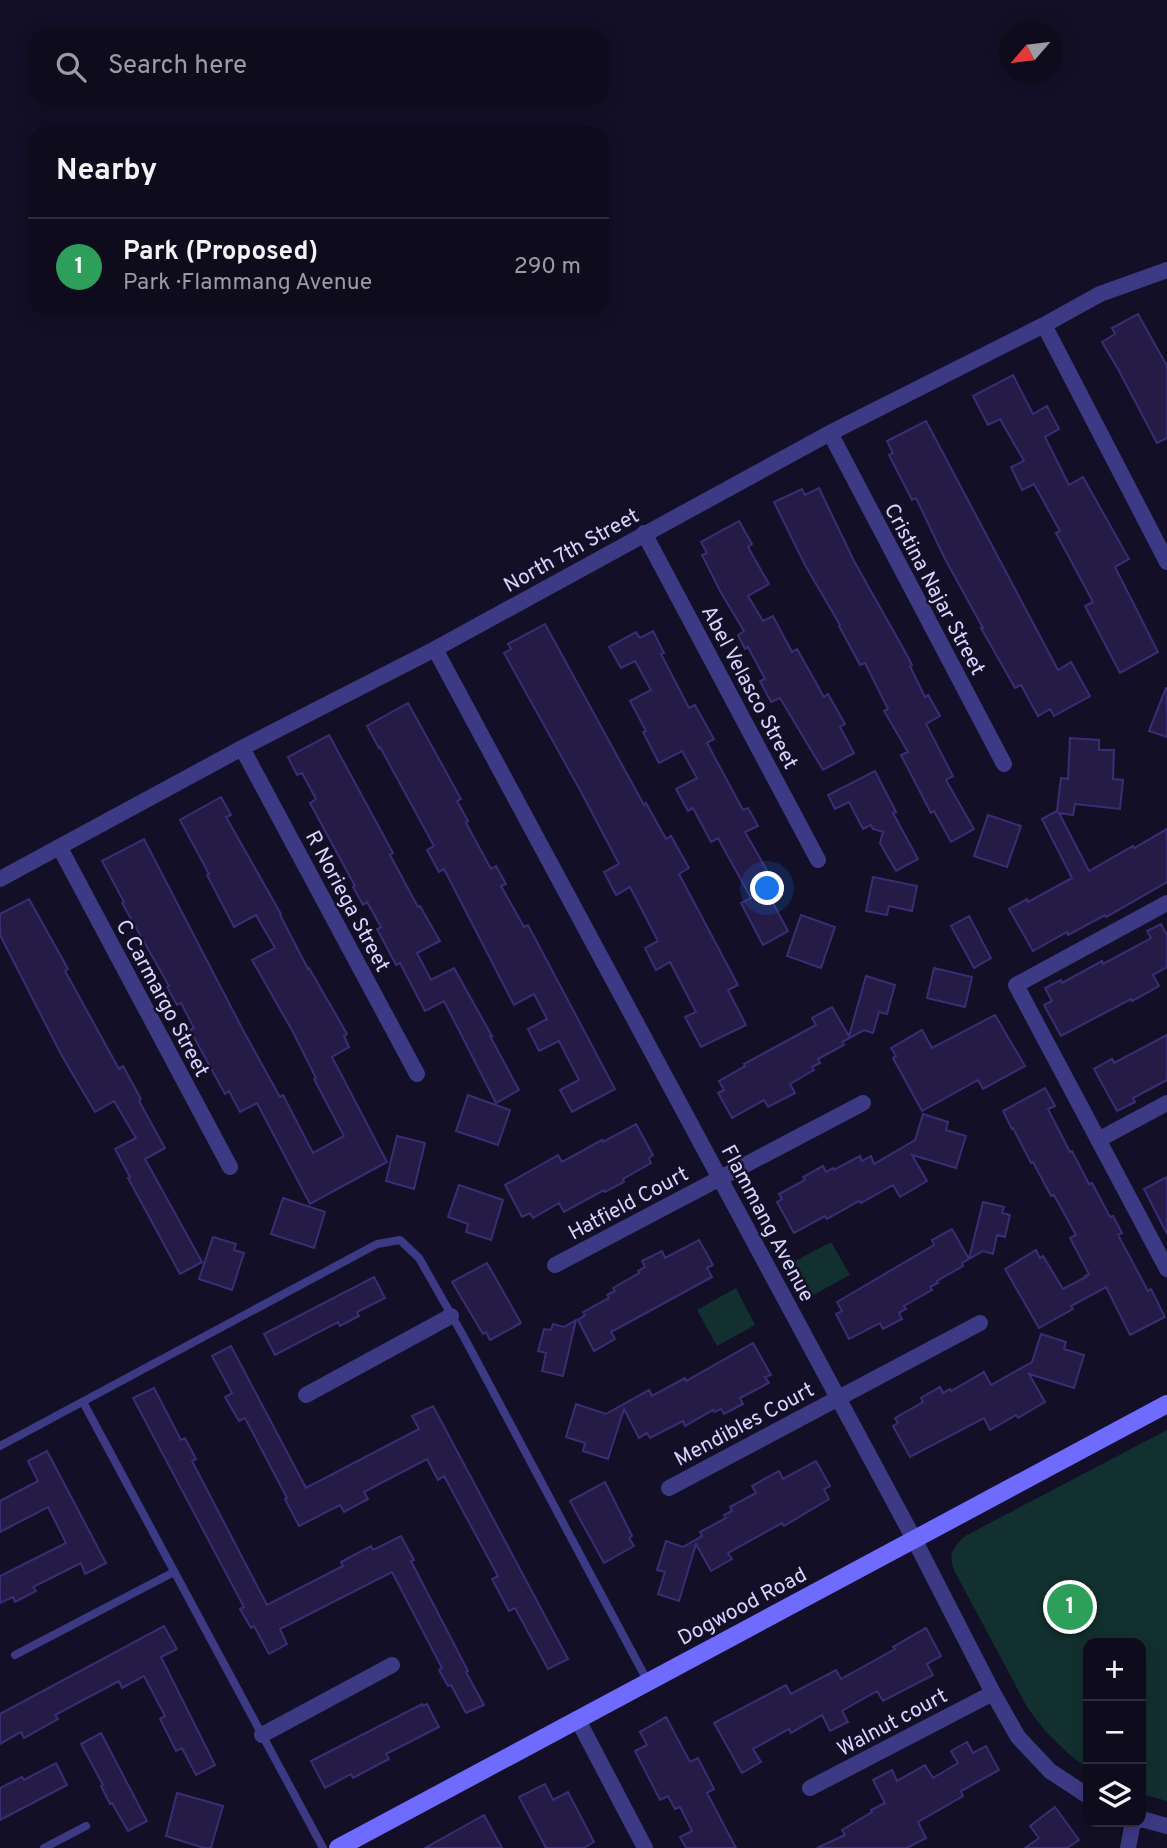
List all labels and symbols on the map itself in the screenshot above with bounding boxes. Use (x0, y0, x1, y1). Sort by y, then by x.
north arrow (999, 21, 1062, 84)
street label: Cristina Najar Street (877, 499, 990, 680)
street label: North 7th Street (499, 503, 644, 600)
street label: Abel Velasco Street (694, 601, 803, 774)
street label: R Noriega Street (298, 826, 395, 977)
your location (750, 871, 784, 905)
street label: C Carmargo Street (109, 915, 215, 1082)
street label: Flammang Avenue (714, 1140, 819, 1307)
street label: Hatfield Court (564, 1161, 693, 1247)
street label: Mendibles Court (670, 1377, 819, 1474)
street label: Dogwood Road (674, 1562, 812, 1653)
pin: 1 (1047, 1581, 1093, 1633)
street label: Walnut court (833, 1683, 952, 1764)

